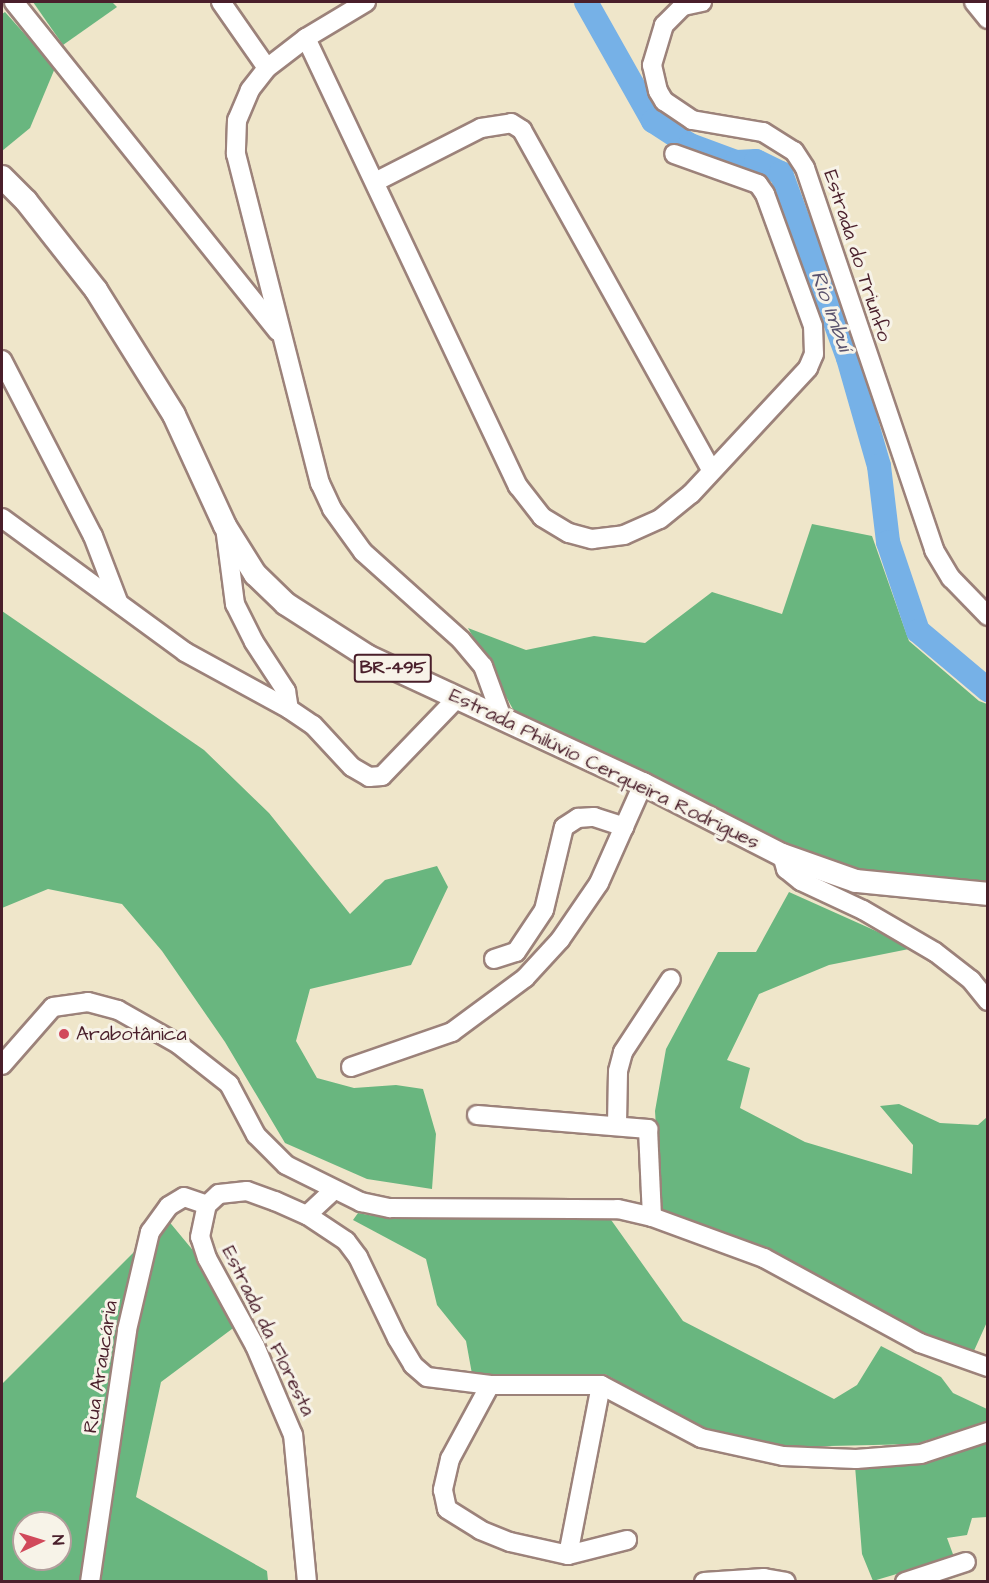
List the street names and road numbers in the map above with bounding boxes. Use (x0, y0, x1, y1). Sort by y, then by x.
street label: Estrada do Triunfo (818, 167, 896, 345)
road number: BR-495 (352, 653, 434, 683)
street label: Estrada Philúvio Cerqueira Rodrigues (445, 683, 763, 855)
street label: Estrada da Floresta (216, 1242, 320, 1420)
street label: Rua Araucária (79, 1299, 123, 1435)

